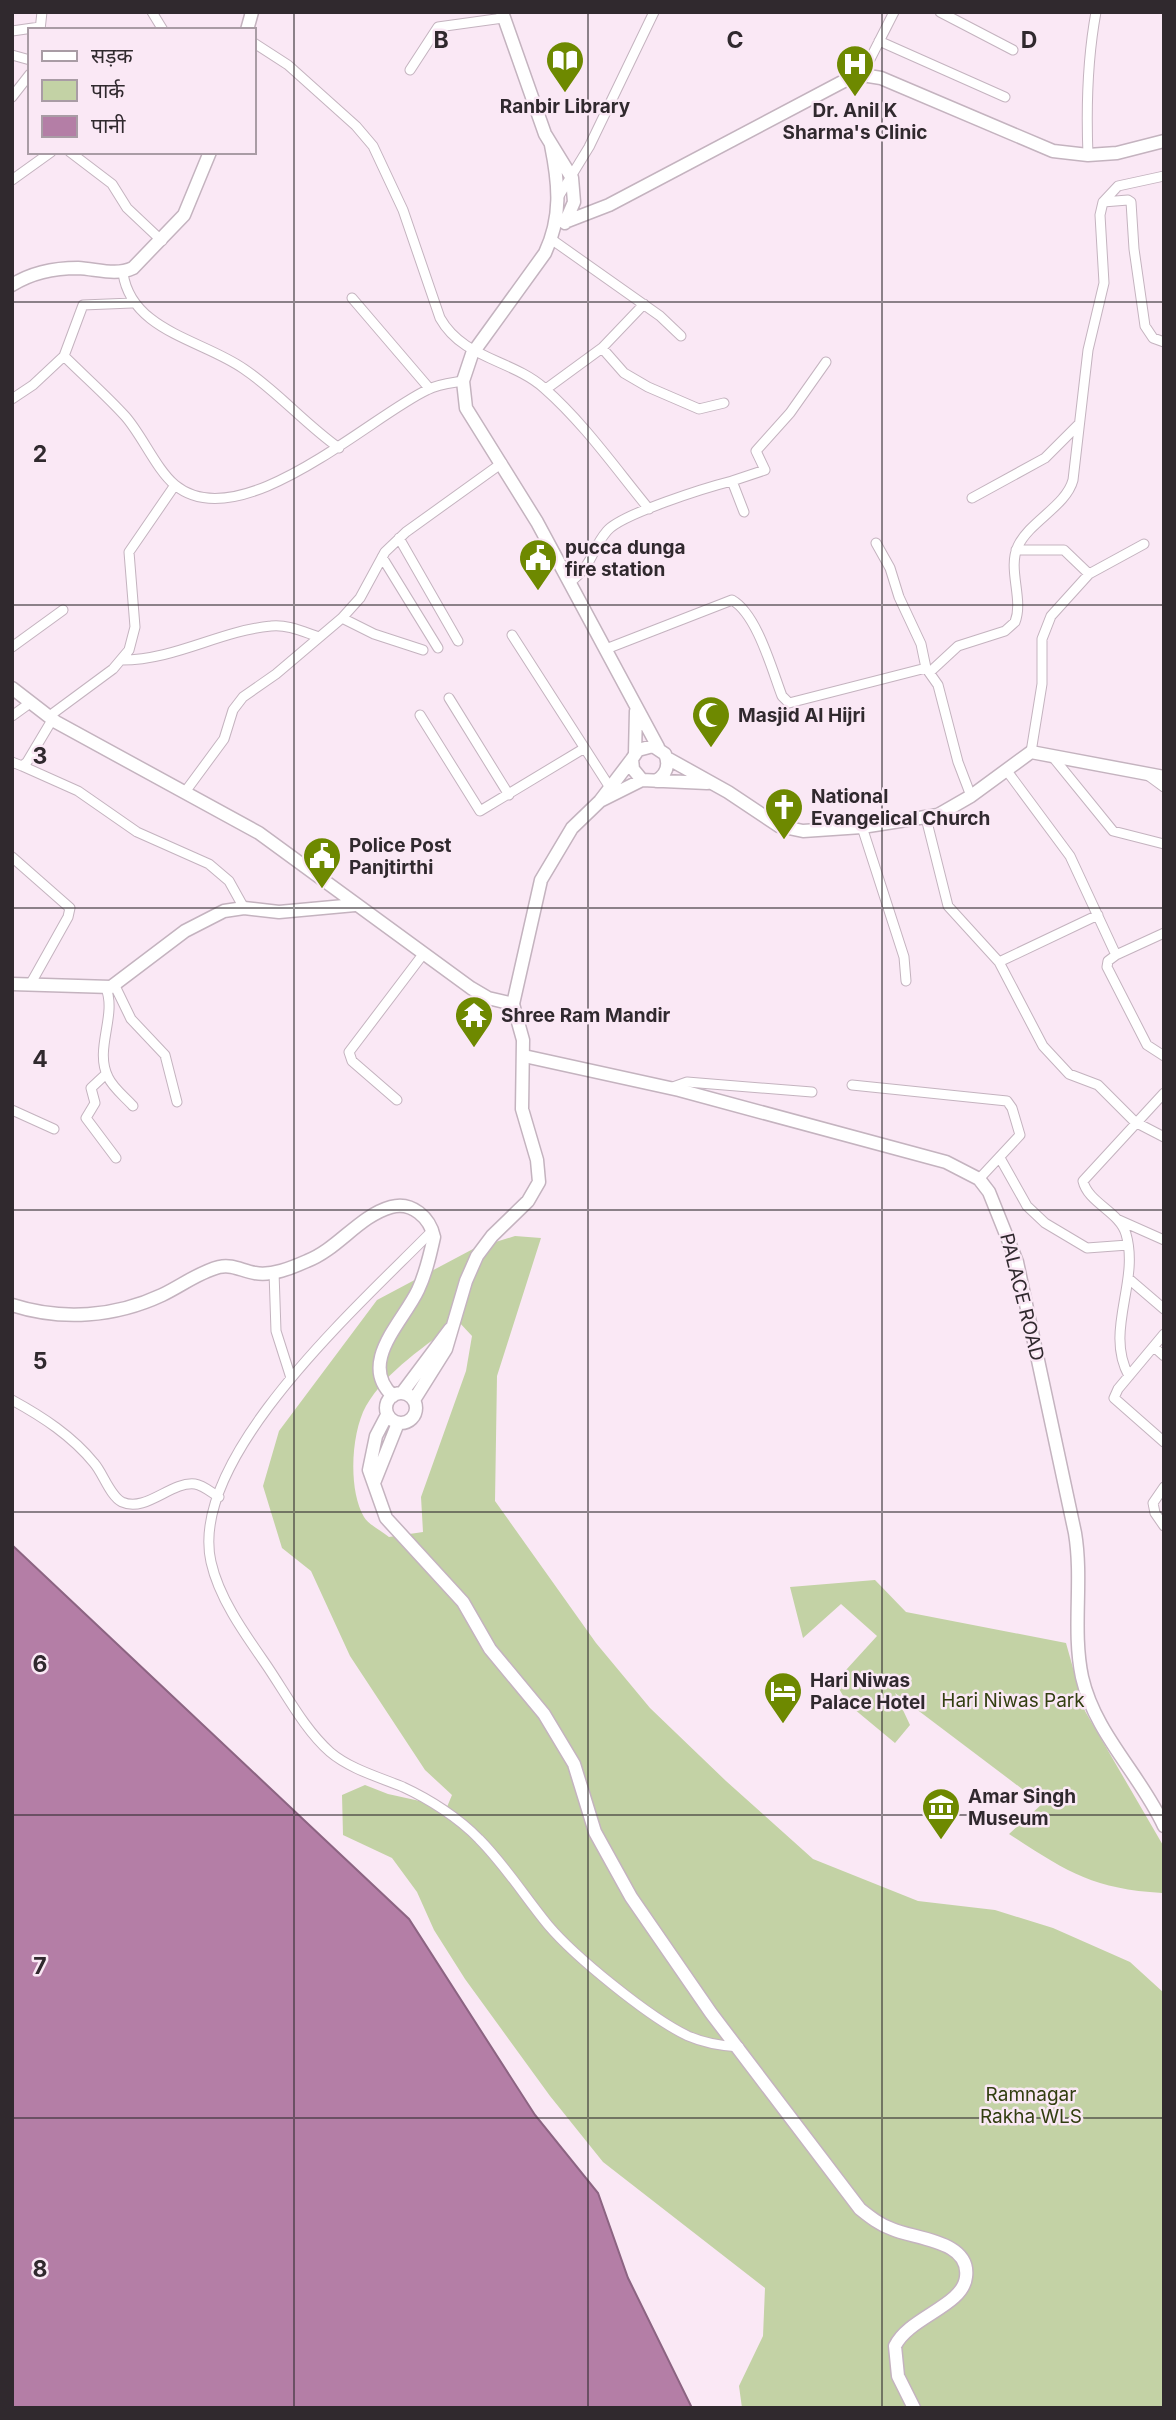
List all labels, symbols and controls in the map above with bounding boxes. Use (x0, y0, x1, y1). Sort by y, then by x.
text: B (433, 26, 449, 54)
text: C (726, 26, 744, 54)
text: D (1021, 26, 1037, 54)
legend (28, 28, 256, 154)
library icon: Ranbir Library (544, 39, 586, 94)
text: सड़क (91, 43, 133, 68)
hospital icon: Dr. Anil K Sharma's Clinic (834, 43, 876, 98)
text: पार्क (91, 78, 125, 103)
place label: Ranbir Library (500, 95, 631, 118)
place label: Dr. Anil K Sharma's Clinic (782, 99, 928, 144)
text: पानी (91, 113, 126, 138)
text: 2 (33, 440, 47, 468)
place label: pucca dunga fire station (565, 536, 686, 581)
public building icon: pucca dunga fire station (517, 537, 559, 592)
mosque icon: Masjid Al Hijri (690, 694, 732, 749)
place label: Masjid Al Hijri (738, 704, 866, 727)
text: 3 (33, 742, 47, 770)
place label: National Evangelical Church (811, 785, 990, 830)
church icon: National Evangelical Church (763, 786, 805, 841)
place label: Police Post Panjtirthi (349, 834, 452, 879)
public building icon: Police Post Panjtirthi (301, 835, 343, 890)
temple icon: Shree Ram Mandir (453, 994, 495, 1049)
place label: Shree Ram Mandir (501, 1004, 671, 1027)
text: 4 (32, 1045, 48, 1073)
street label: PALACE ROAD (995, 1231, 1049, 1363)
text: 5 (33, 1347, 47, 1375)
text: 6 (33, 1650, 47, 1678)
place label: Hari Niwas Palace Hotel (810, 1669, 925, 1714)
hotel icon: Hari Niwas Palace Hotel (762, 1670, 804, 1725)
park label: Hari Niwas Park (941, 1689, 1085, 1712)
place label: Amar Singh Museum (968, 1785, 1076, 1830)
museum icon: Amar Singh Museum (920, 1786, 962, 1841)
text: 7 (33, 1952, 47, 1980)
park label: Ramnagar Rakha WLS (980, 2083, 1082, 2128)
text: 8 (33, 2255, 47, 2283)

